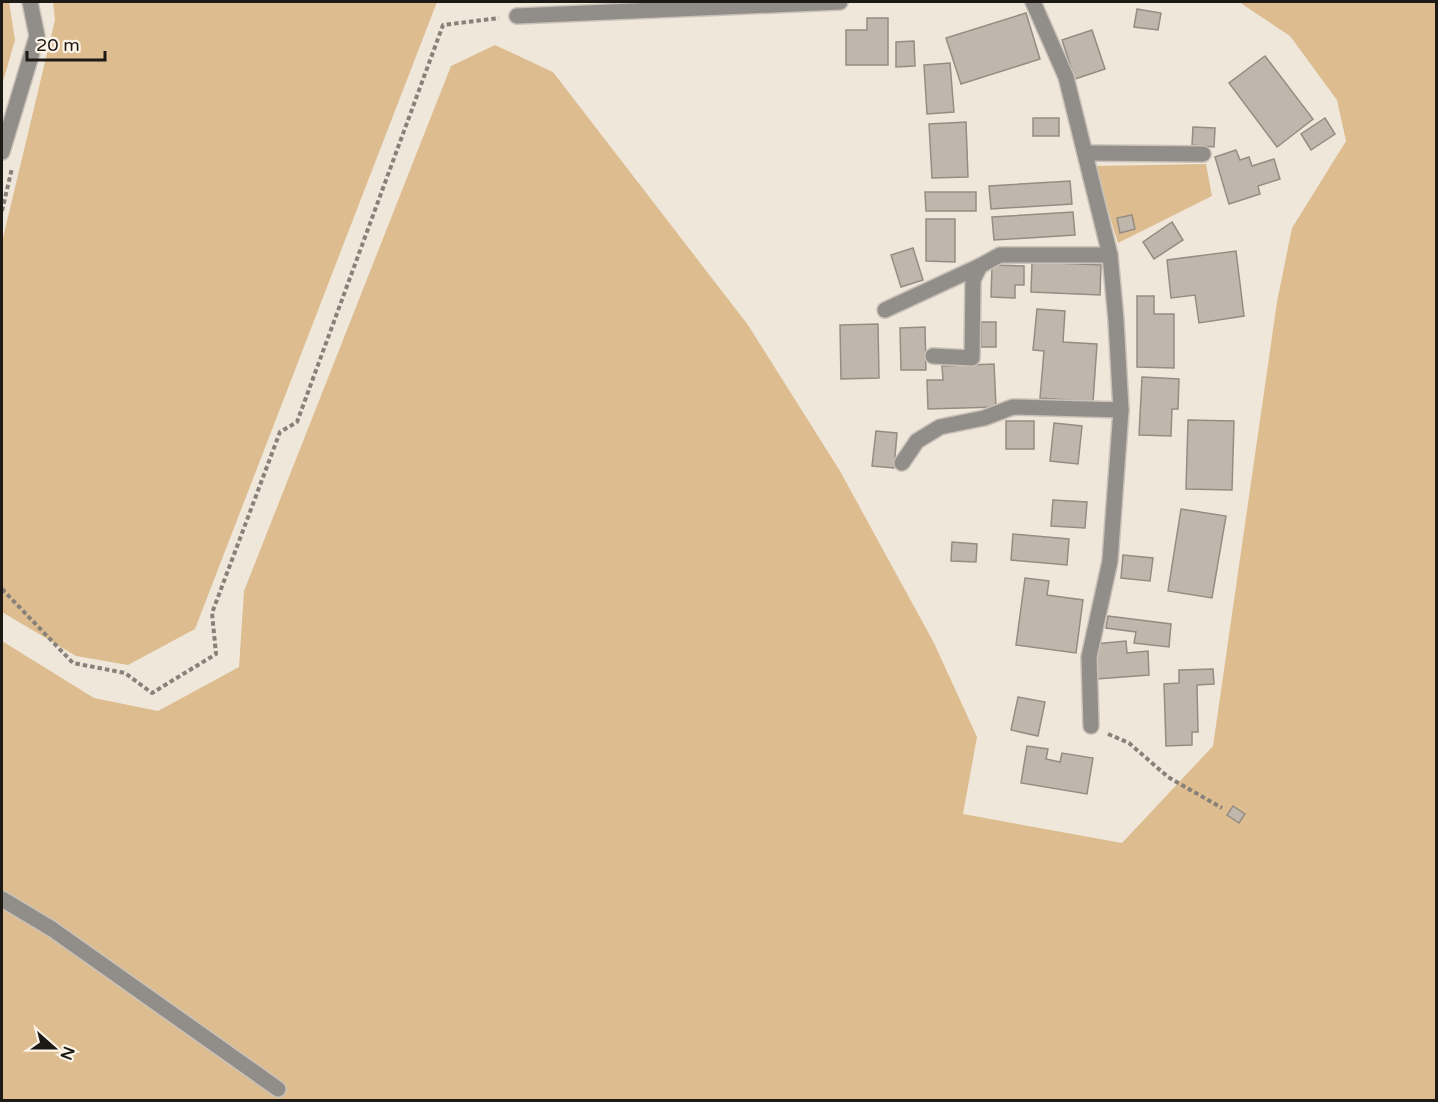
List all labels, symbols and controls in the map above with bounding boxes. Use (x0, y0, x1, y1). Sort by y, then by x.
scale bar (27, 24, 105, 62)
text: 20 m (36, 34, 80, 56)
north arrow (24, 1018, 84, 1078)
text: N (55, 1043, 79, 1063)

